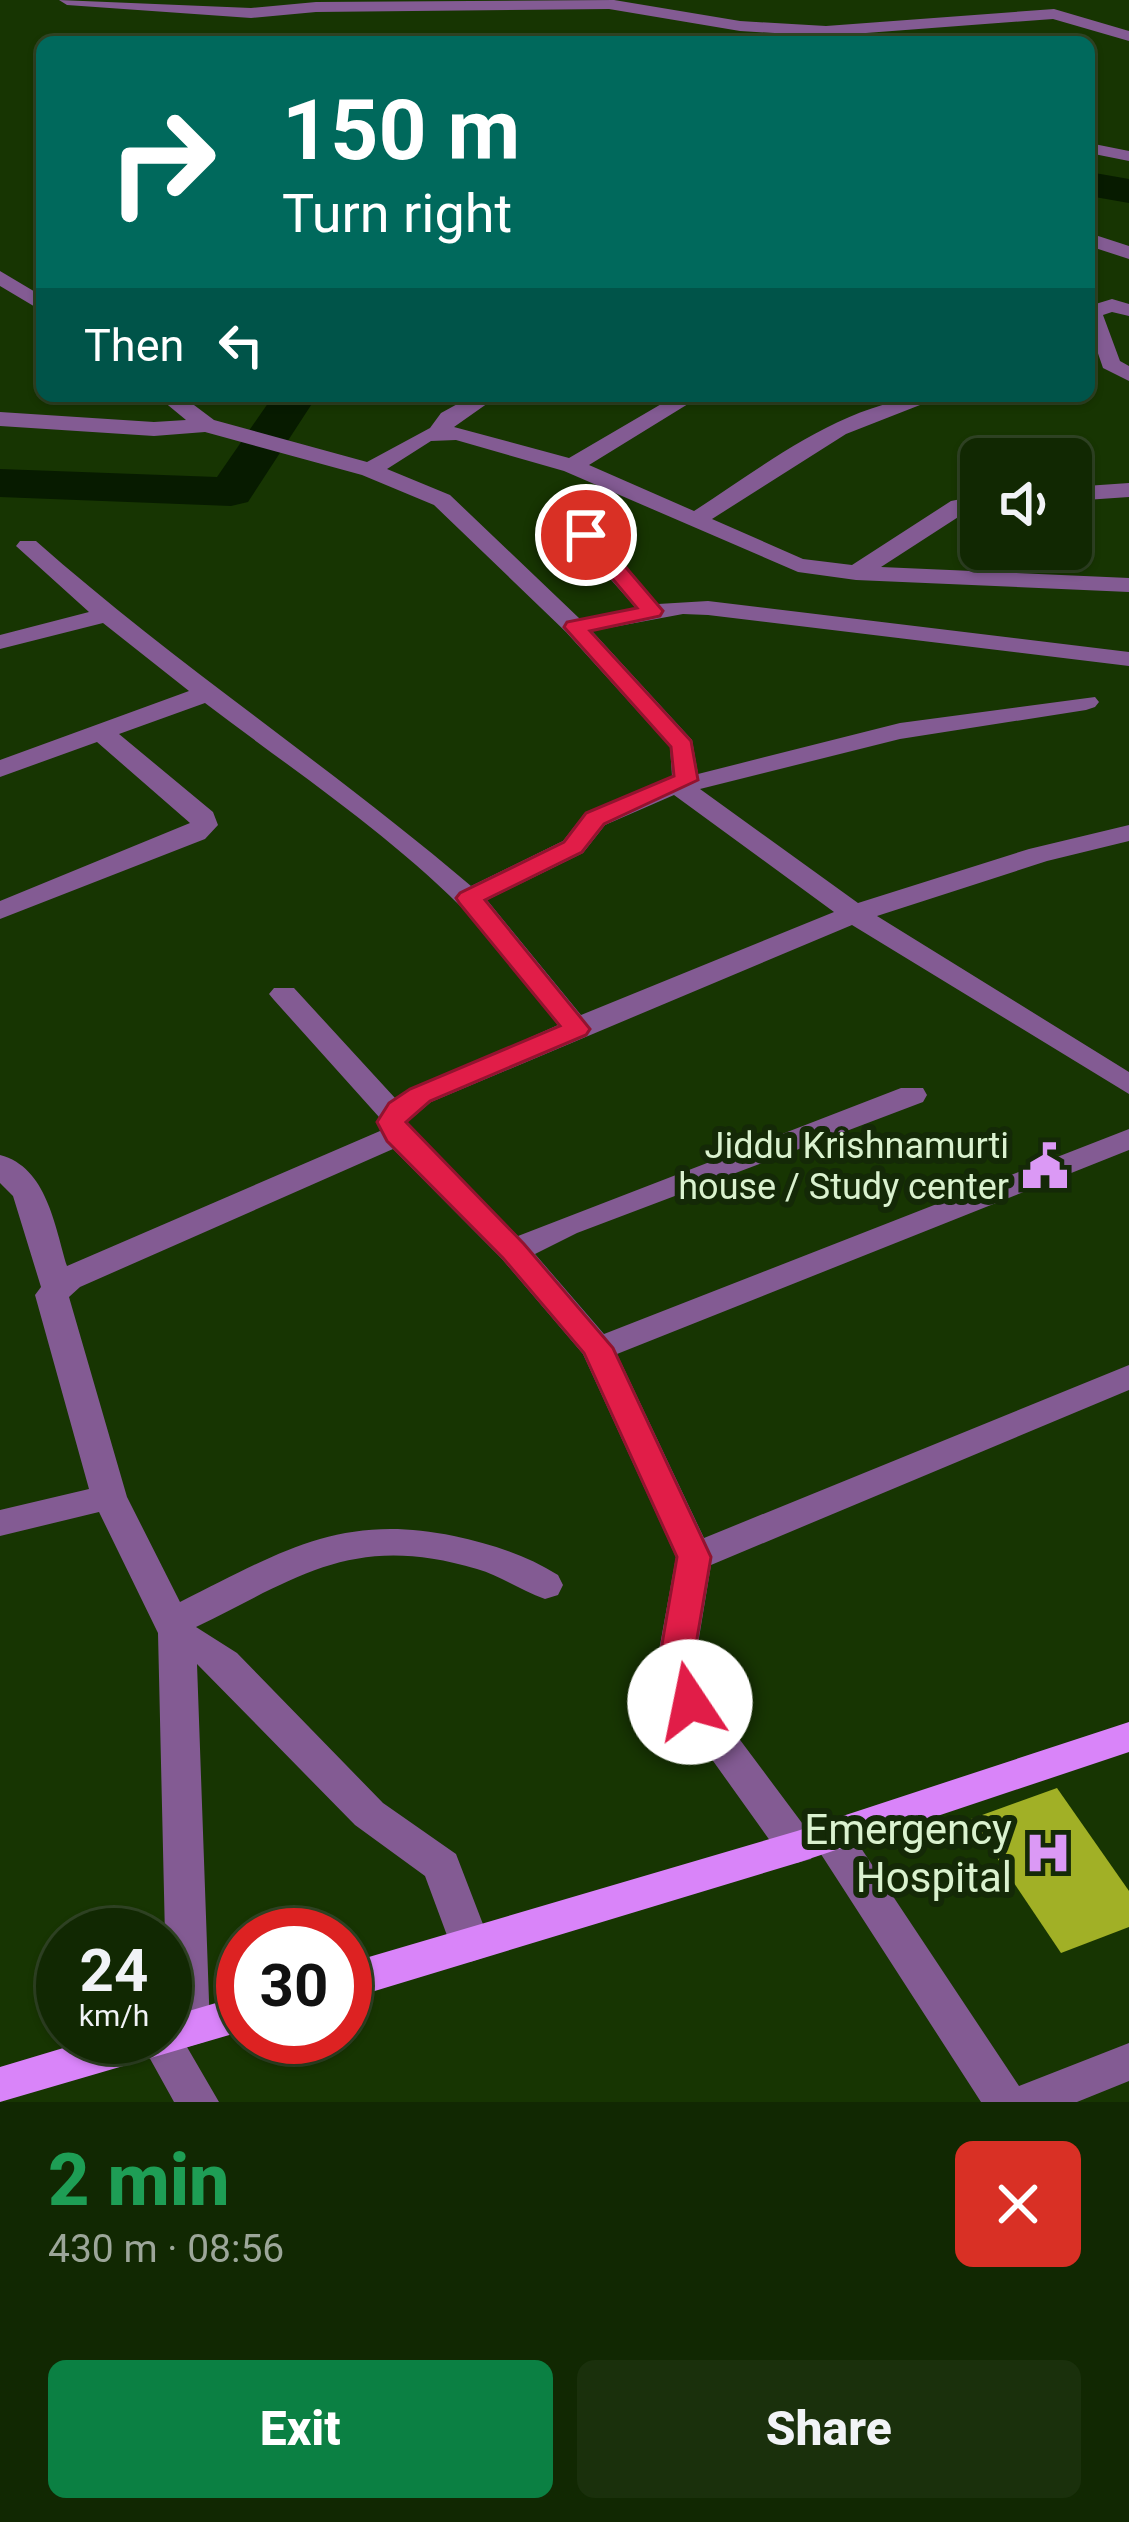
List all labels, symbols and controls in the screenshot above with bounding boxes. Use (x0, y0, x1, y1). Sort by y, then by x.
text: 150 m (282, 81, 520, 180)
icon: right (84, 84, 240, 240)
text: Turn right (282, 182, 512, 245)
icon: left (208, 312, 274, 378)
text: Then (84, 319, 184, 372)
map controls (960, 438, 1092, 570)
button: sound (960, 438, 1092, 570)
pin (535, 484, 637, 586)
icon: arrive (553, 502, 619, 568)
place label: Jiddu Krishnamurti house / Study center (678, 1125, 1009, 1208)
public building icon: Jiddu Krishnamurti house / Study center (1020, 1141, 1070, 1191)
position arrow (627, 1639, 753, 1765)
place label: Emergency Hospital (804, 1805, 1012, 1902)
hospital icon: Emergency Hospital (1023, 1828, 1073, 1878)
speed limit sign: 30 (216, 1908, 372, 2064)
text: 24 (80, 1935, 148, 2006)
text: km/h (79, 1998, 149, 2033)
text: 2 min (48, 2138, 230, 2223)
button: close (955, 2141, 1081, 2267)
text: 430 m · 08:56 (48, 2226, 284, 2272)
button: Exit (48, 2360, 553, 2498)
button: Share (577, 2360, 1081, 2498)

